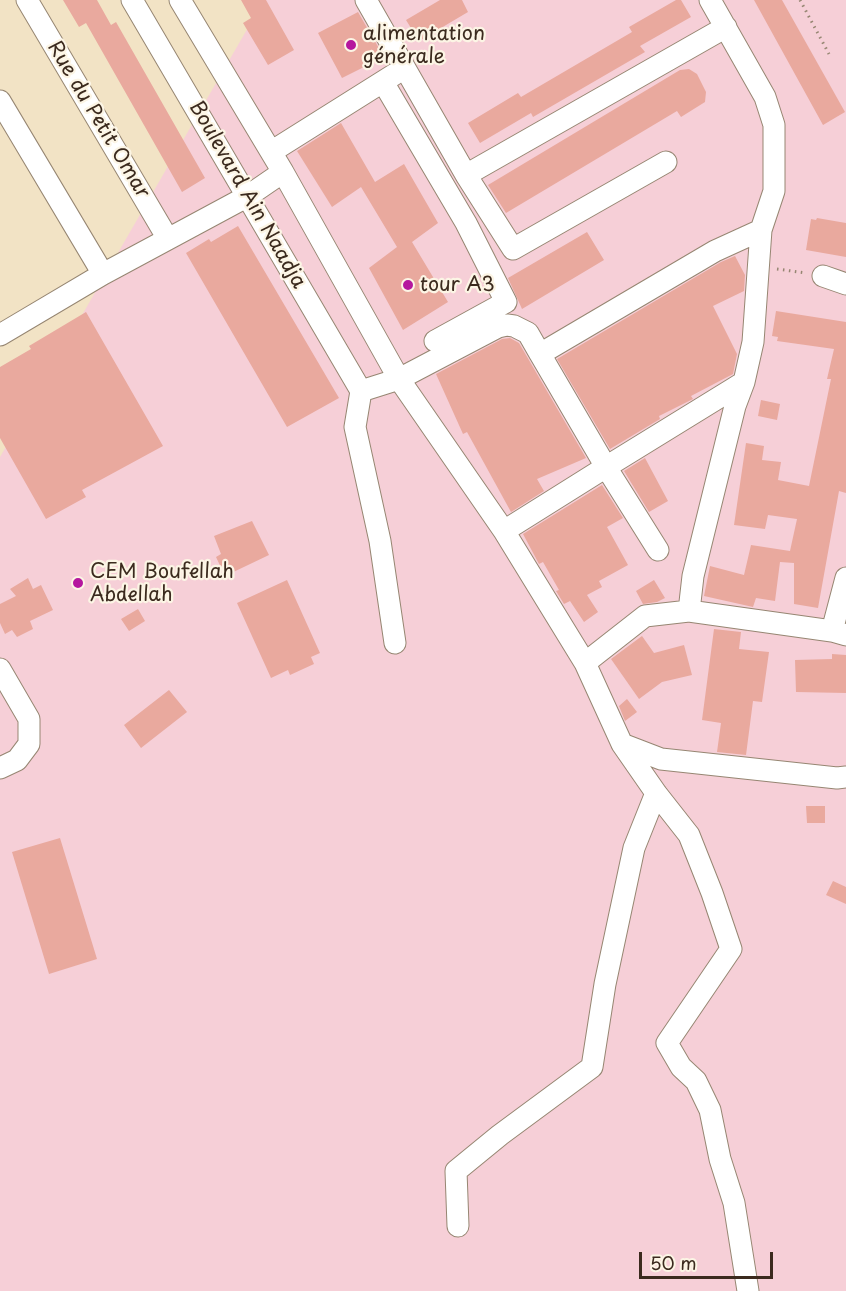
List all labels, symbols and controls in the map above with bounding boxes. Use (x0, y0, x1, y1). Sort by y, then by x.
place label: alimentation générale (363, 22, 485, 69)
street label: Rue du Petit Omar (42, 37, 154, 203)
marker: alimentation générale (344, 38, 358, 52)
street label: Boulevard Ain Naadja (184, 97, 310, 293)
place label: tour A3 (420, 273, 495, 297)
marker: tour A3 (401, 278, 415, 292)
place label: CEM Boufellah Abdellah (90, 560, 234, 607)
marker: CEM Boufellah Abdellah (71, 576, 85, 590)
scale bar (642, 1240, 776, 1278)
text: 50 m (650, 1249, 697, 1276)

